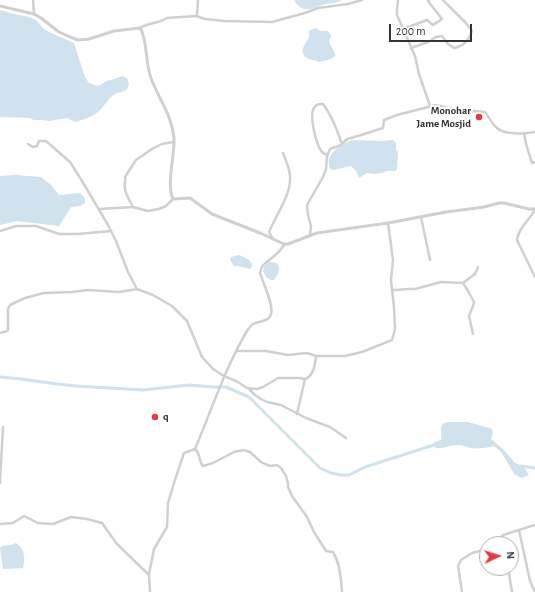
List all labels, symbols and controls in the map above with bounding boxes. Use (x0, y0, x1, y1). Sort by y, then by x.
scale bar (391, 16, 474, 42)
text: 200 m (396, 25, 426, 37)
place label: Monohar Jame Mosjid (416, 104, 471, 130)
marker: Monohar Jame Mosjid (474, 112, 484, 122)
place label: q (163, 410, 169, 424)
marker: q (150, 412, 160, 422)
north arrow (479, 536, 519, 576)
text: N (505, 551, 516, 559)

